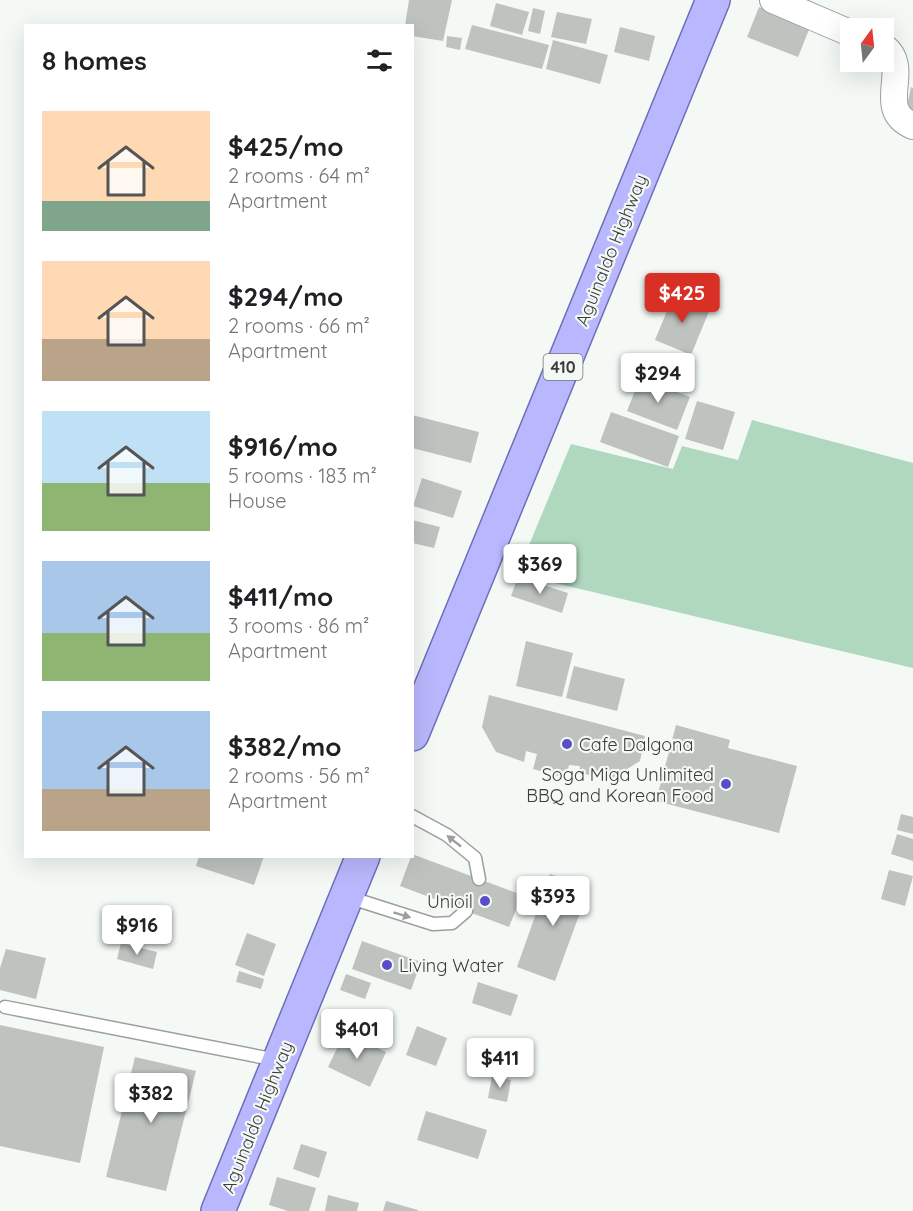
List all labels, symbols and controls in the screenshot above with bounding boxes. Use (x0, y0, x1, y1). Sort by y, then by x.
north arrow (840, 18, 894, 72)
map controls (840, 18, 894, 72)
text: 8 homes (42, 44, 147, 77)
icon: filters (363, 44, 396, 77)
text: $425/mo (228, 130, 344, 163)
icon: home (90, 135, 162, 207)
text: 2 rooms · 64 m² (228, 163, 370, 188)
street label: Aguinaldo Highway (570, 171, 652, 329)
text: Apartment (228, 188, 328, 213)
pin: $425 (646, 273, 718, 324)
text: $294/mo (228, 280, 343, 313)
text: $425 (659, 280, 705, 305)
icon: home (90, 285, 162, 357)
text: 2 rooms · 66 m² (228, 313, 370, 338)
text: Apartment (228, 338, 328, 363)
pin: $294 (622, 353, 694, 404)
road number: 410 (544, 354, 582, 380)
text: $294 (635, 360, 681, 385)
text: $916/mo (228, 430, 338, 463)
icon: home (90, 435, 162, 507)
text: 5 rooms · 183 m² (228, 463, 377, 488)
text: House (228, 488, 287, 513)
pin: $369 (504, 544, 576, 595)
text: $369 (517, 551, 563, 576)
text: $411/mo (228, 580, 333, 613)
icon: home (90, 585, 162, 657)
text: 3 rooms · 86 m² (228, 613, 369, 638)
text: Apartment (228, 638, 328, 663)
text: $382/mo (228, 730, 342, 763)
place label: Cafe Dalgona (579, 733, 693, 756)
icon: home (90, 735, 162, 807)
marker: Cafe Dalgona (560, 737, 574, 751)
text: 2 rooms · 56 m² (228, 763, 370, 788)
place label: Soga Miga Unlimited BBQ and Korean Food (526, 763, 714, 807)
marker: Soga Miga Unlimited BBQ and Korean Food (719, 777, 733, 791)
text: Apartment (228, 788, 328, 813)
one-way arrow (446, 836, 461, 848)
pin: $393 (517, 876, 589, 927)
text: $393 (531, 883, 575, 908)
place label: Unioil (427, 890, 473, 913)
marker: Unioil (478, 894, 492, 908)
pin: $916 (101, 905, 173, 956)
one-way arrow (393, 910, 411, 920)
text: $916 (116, 912, 158, 937)
place label: Living Water (399, 954, 504, 977)
marker: Living Water (380, 958, 394, 972)
pin: $401 (321, 1009, 393, 1060)
text: $401 (335, 1016, 379, 1041)
street label: Aguinaldo Highway (216, 1038, 298, 1196)
pin: $411 (464, 1038, 536, 1089)
text: $411 (481, 1045, 519, 1070)
pin: $382 (115, 1073, 187, 1124)
text: $382 (128, 1080, 174, 1105)

